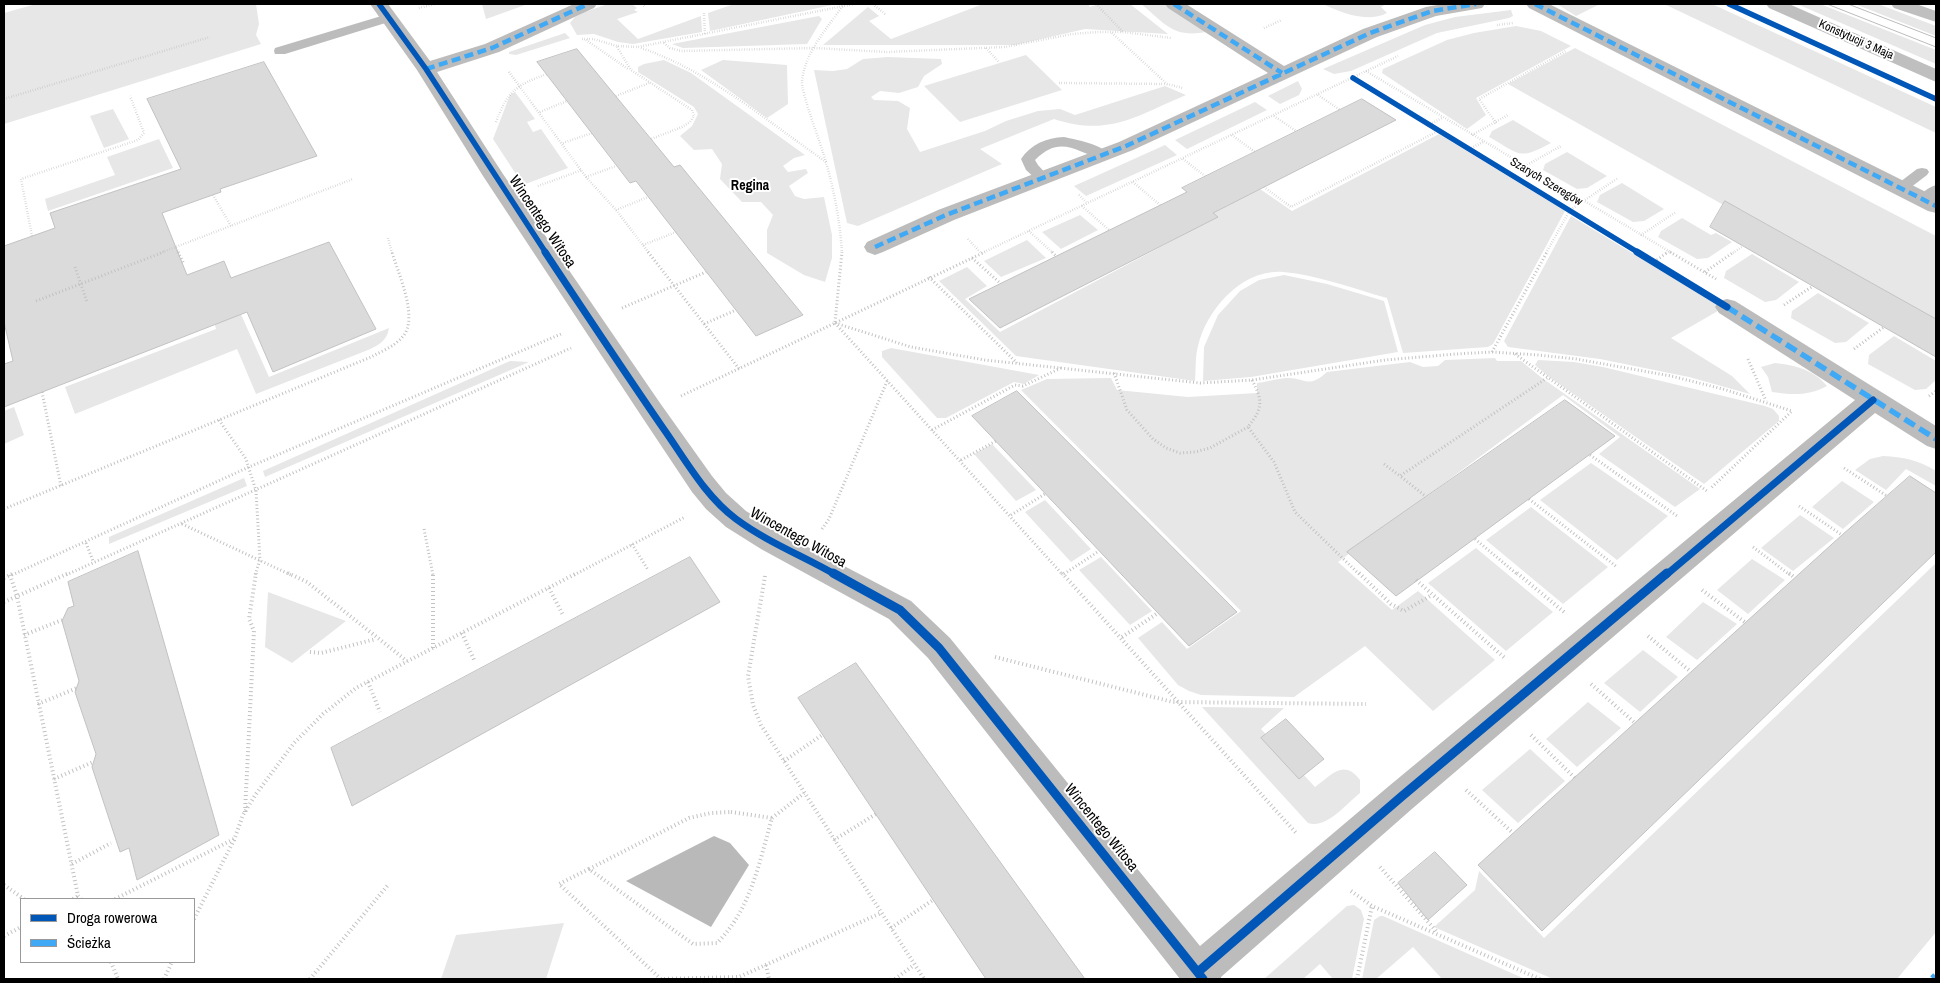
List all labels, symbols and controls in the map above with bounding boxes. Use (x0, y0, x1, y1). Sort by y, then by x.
street label: Konstytucji 3 Maja (1816, 17, 1896, 63)
street label: Szarych Szeregów (1507, 155, 1585, 209)
street label: Wincentego Witosa (505, 172, 579, 272)
district label: Regina (731, 178, 769, 194)
street label: Wincentego Witosa (747, 504, 849, 572)
street label: Wincentego Witosa (1060, 781, 1142, 875)
legend (20, 898, 195, 963)
text: Droga rowerowa (67, 907, 157, 928)
text: Ścieżka (67, 932, 111, 953)

